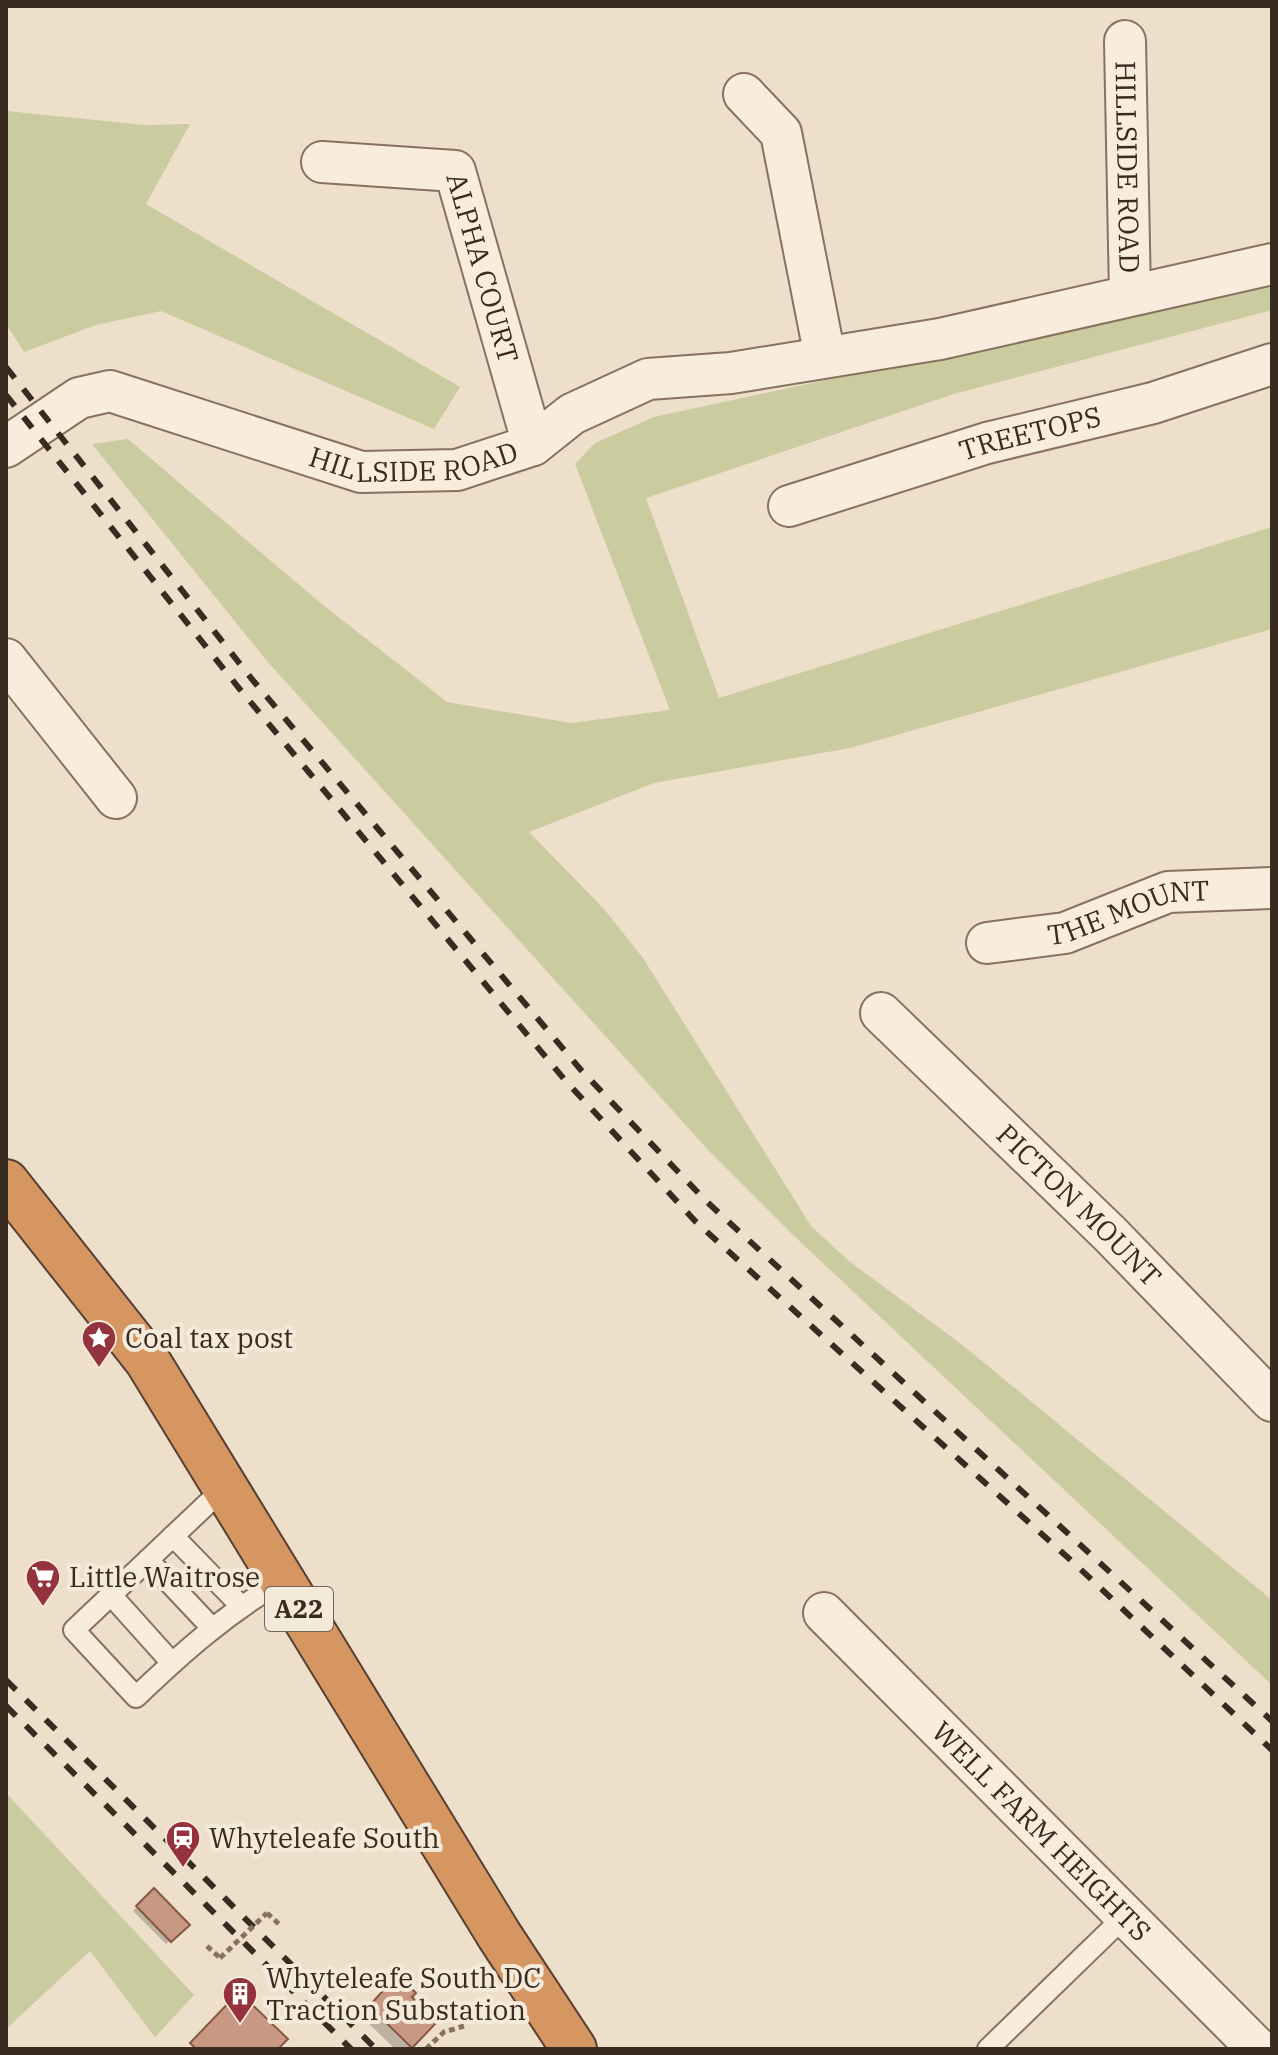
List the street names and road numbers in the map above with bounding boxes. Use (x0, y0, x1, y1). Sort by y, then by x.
street label: HILLSIDE ROAD (1107, 60, 1149, 273)
street label: ALPHA COURT (438, 168, 528, 367)
street label: TREETOPS (954, 397, 1105, 469)
street label: HILLSIDE ROAD (304, 432, 522, 490)
street label: THE MOUNT (1045, 871, 1210, 953)
street label: PICTON MOUNT (989, 1116, 1170, 1294)
road number: A22 (265, 1587, 333, 1631)
street label: WELL FARM HEIGHTS (924, 1713, 1159, 1949)

